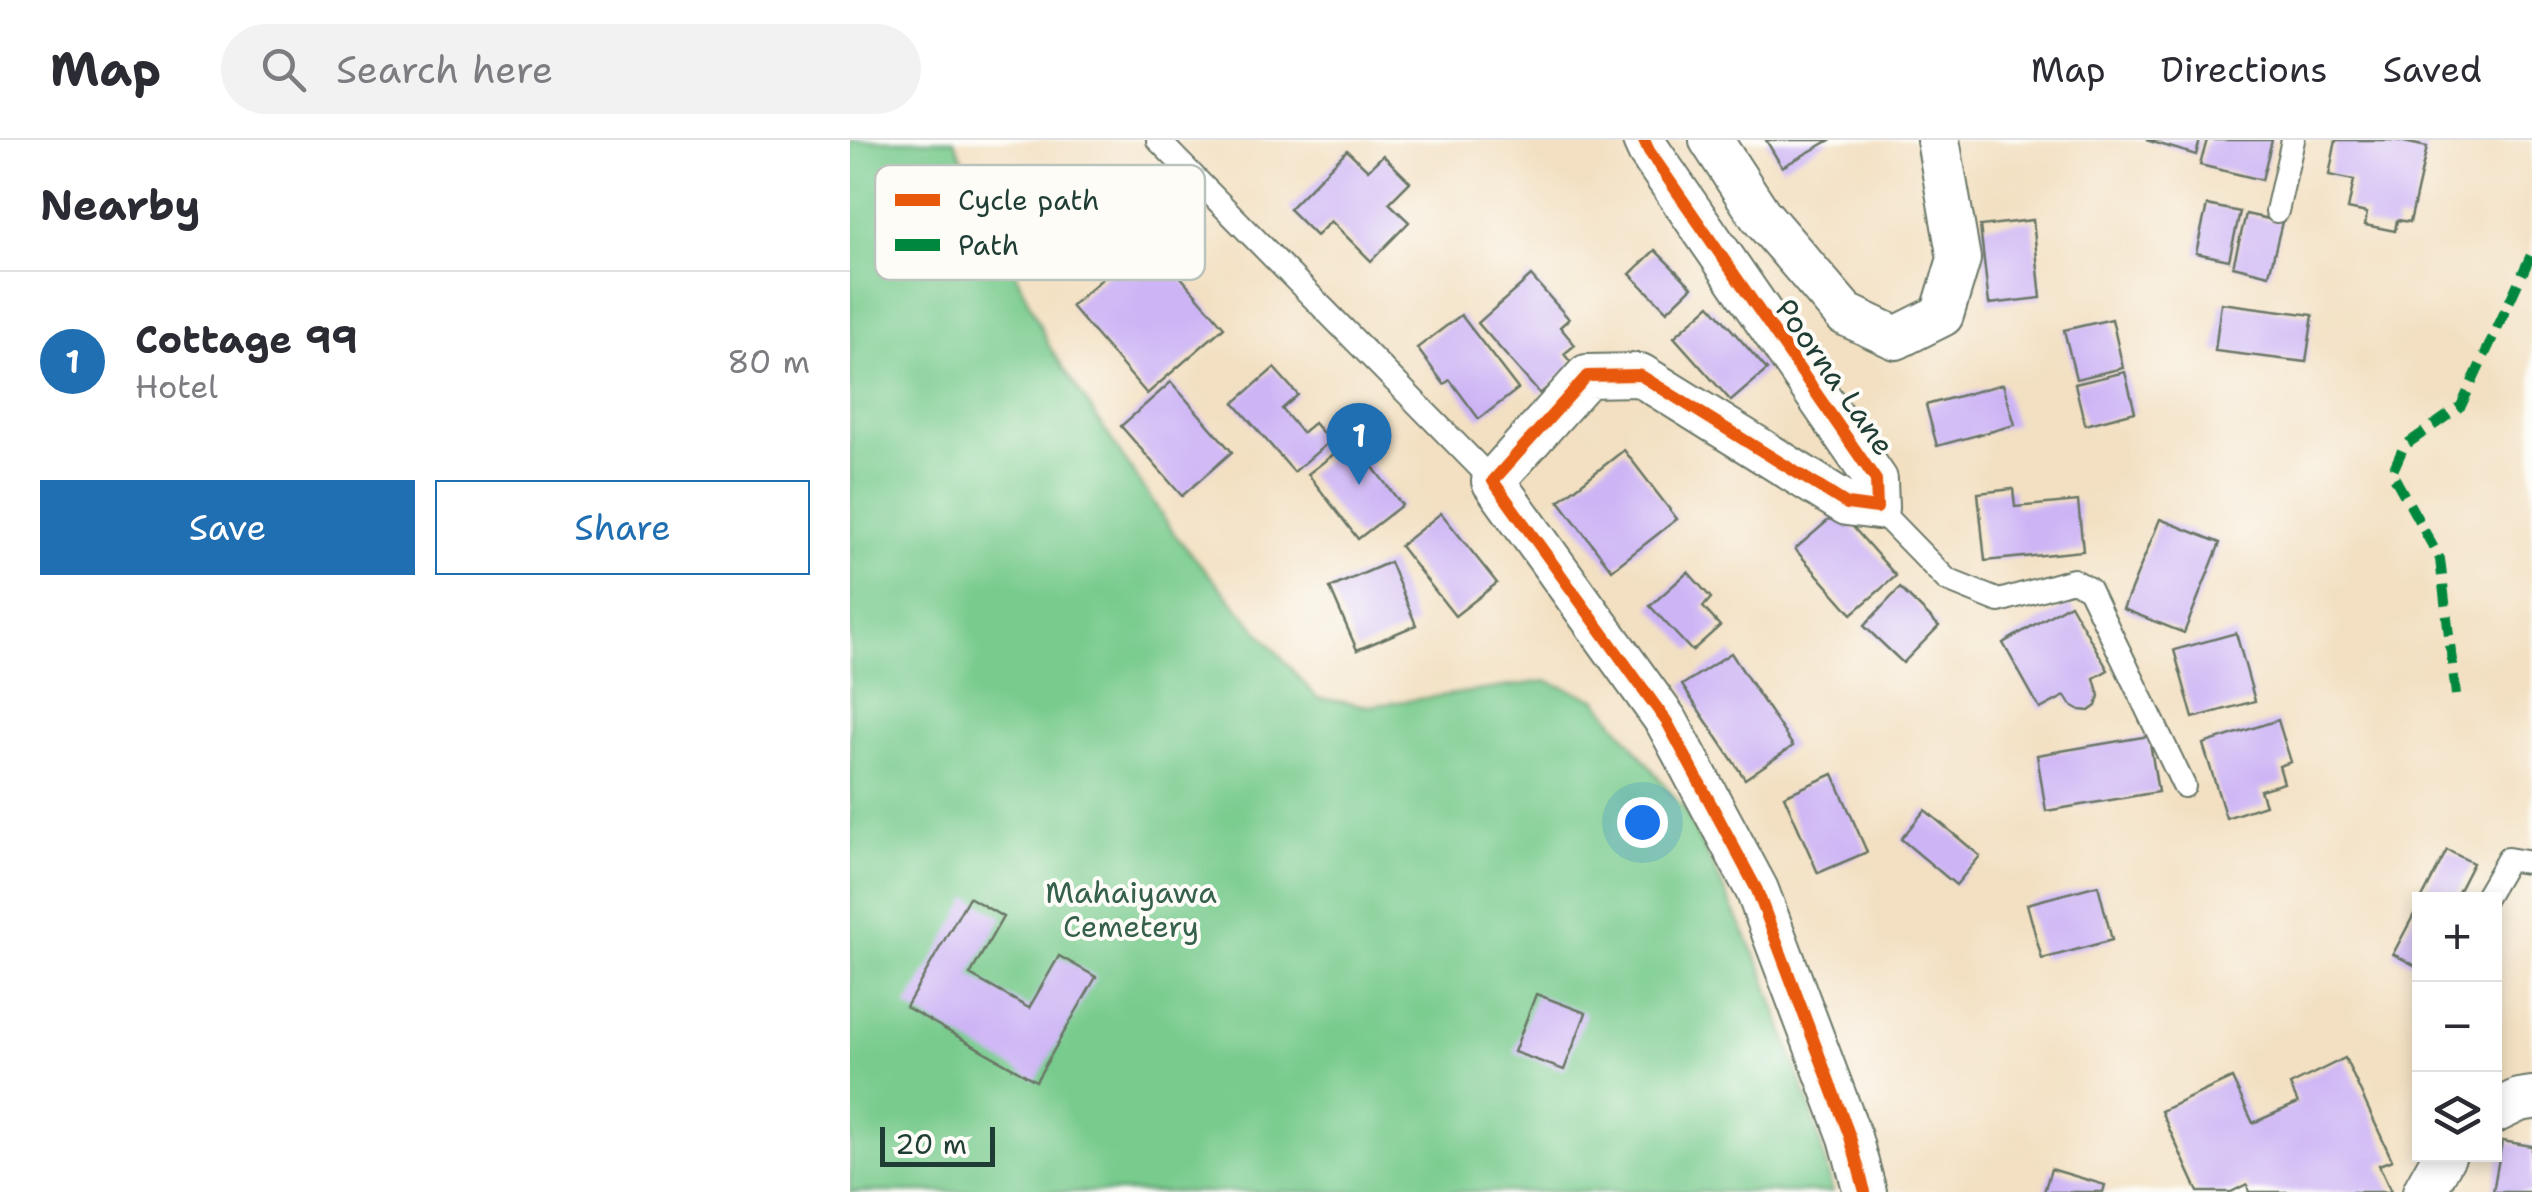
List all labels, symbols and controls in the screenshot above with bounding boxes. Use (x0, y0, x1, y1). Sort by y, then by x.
search box (221, 24, 921, 114)
text: Map (50, 37, 161, 101)
icon: search (256, 42, 311, 97)
text: Search here (336, 44, 553, 95)
text: Map (2031, 46, 2106, 93)
text: Directions (2161, 46, 2328, 93)
text: Saved (2383, 46, 2482, 93)
legend (875, 165, 1205, 280)
text: Nearby (40, 177, 200, 233)
text: Cycle path (958, 181, 1100, 219)
text: Path (958, 226, 1019, 264)
street label: Poorna Lane (1766, 290, 1904, 464)
text: Cottage 99 (135, 314, 358, 365)
text: 1 (65, 340, 80, 383)
text: 80 m (727, 340, 810, 383)
text: Hotel (135, 365, 218, 408)
pin: 1 (1326, 402, 1392, 485)
button: Save (40, 480, 415, 575)
button: Share (435, 480, 810, 575)
your location (1617, 797, 1668, 848)
park label: Mahaiyawa Cemetery (1045, 872, 1217, 947)
map controls (2412, 892, 2502, 1162)
button: + (2412, 892, 2502, 982)
button: − (2412, 982, 2502, 1072)
button: layers (2412, 1072, 2502, 1162)
scale bar (880, 1122, 995, 1166)
text: 20 m (895, 1125, 967, 1163)

